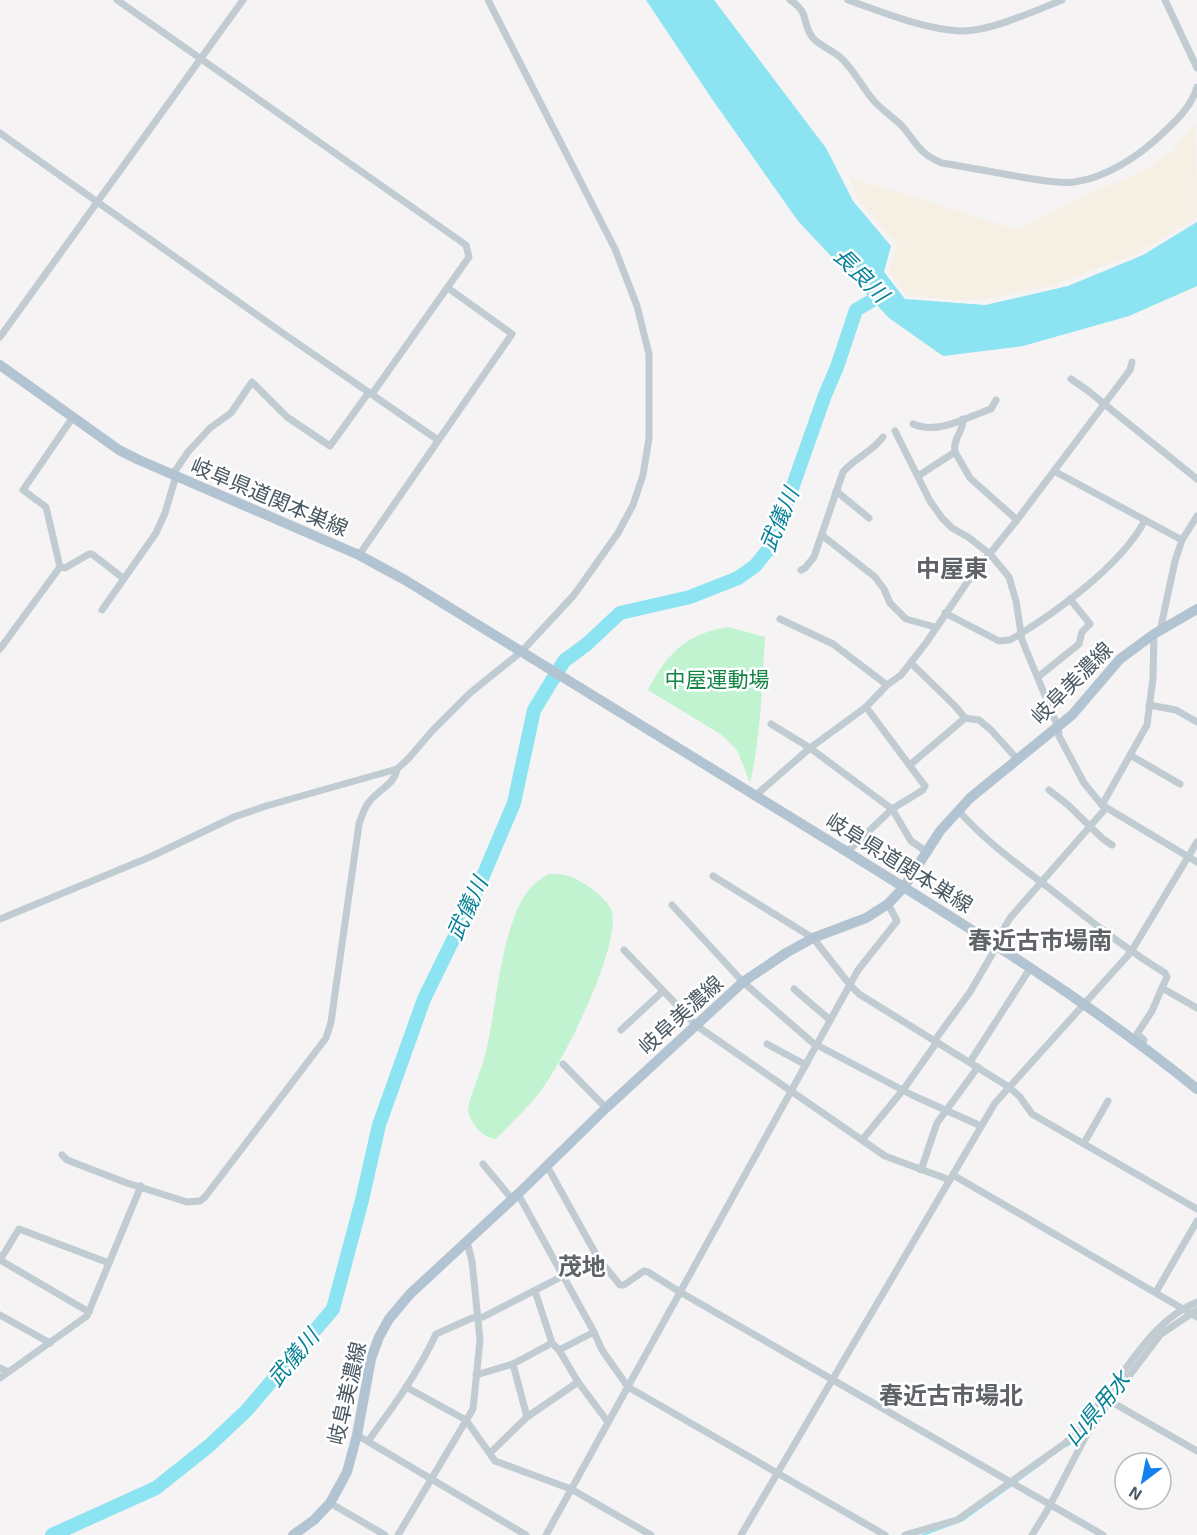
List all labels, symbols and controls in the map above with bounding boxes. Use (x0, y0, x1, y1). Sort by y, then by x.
water label: 長良川 (829, 241, 896, 308)
street label: 岐阜県道関本巣線 (188, 452, 352, 540)
water label: 武儀川 (753, 482, 804, 554)
district label: 中屋東 (916, 553, 988, 582)
street label: 岐阜美濃線 (1025, 636, 1117, 728)
park label: 中屋運動場 (665, 666, 770, 691)
street label: 岐阜県道関本巣線 (822, 807, 978, 917)
water label: 武儀川 (440, 871, 493, 943)
district label: 春近古市場南 (968, 925, 1112, 954)
street label: 岐阜美濃線 (633, 970, 727, 1058)
district label: 茂地 (558, 1251, 606, 1280)
water label: 武儀川 (261, 1322, 324, 1391)
street label: 岐阜美濃線 (322, 1339, 370, 1447)
water label: 山県用水 (1058, 1364, 1136, 1450)
district label: 春近古市場北 (879, 1380, 1023, 1409)
north arrow (1113, 1451, 1173, 1511)
text: N (1125, 1483, 1145, 1505)

